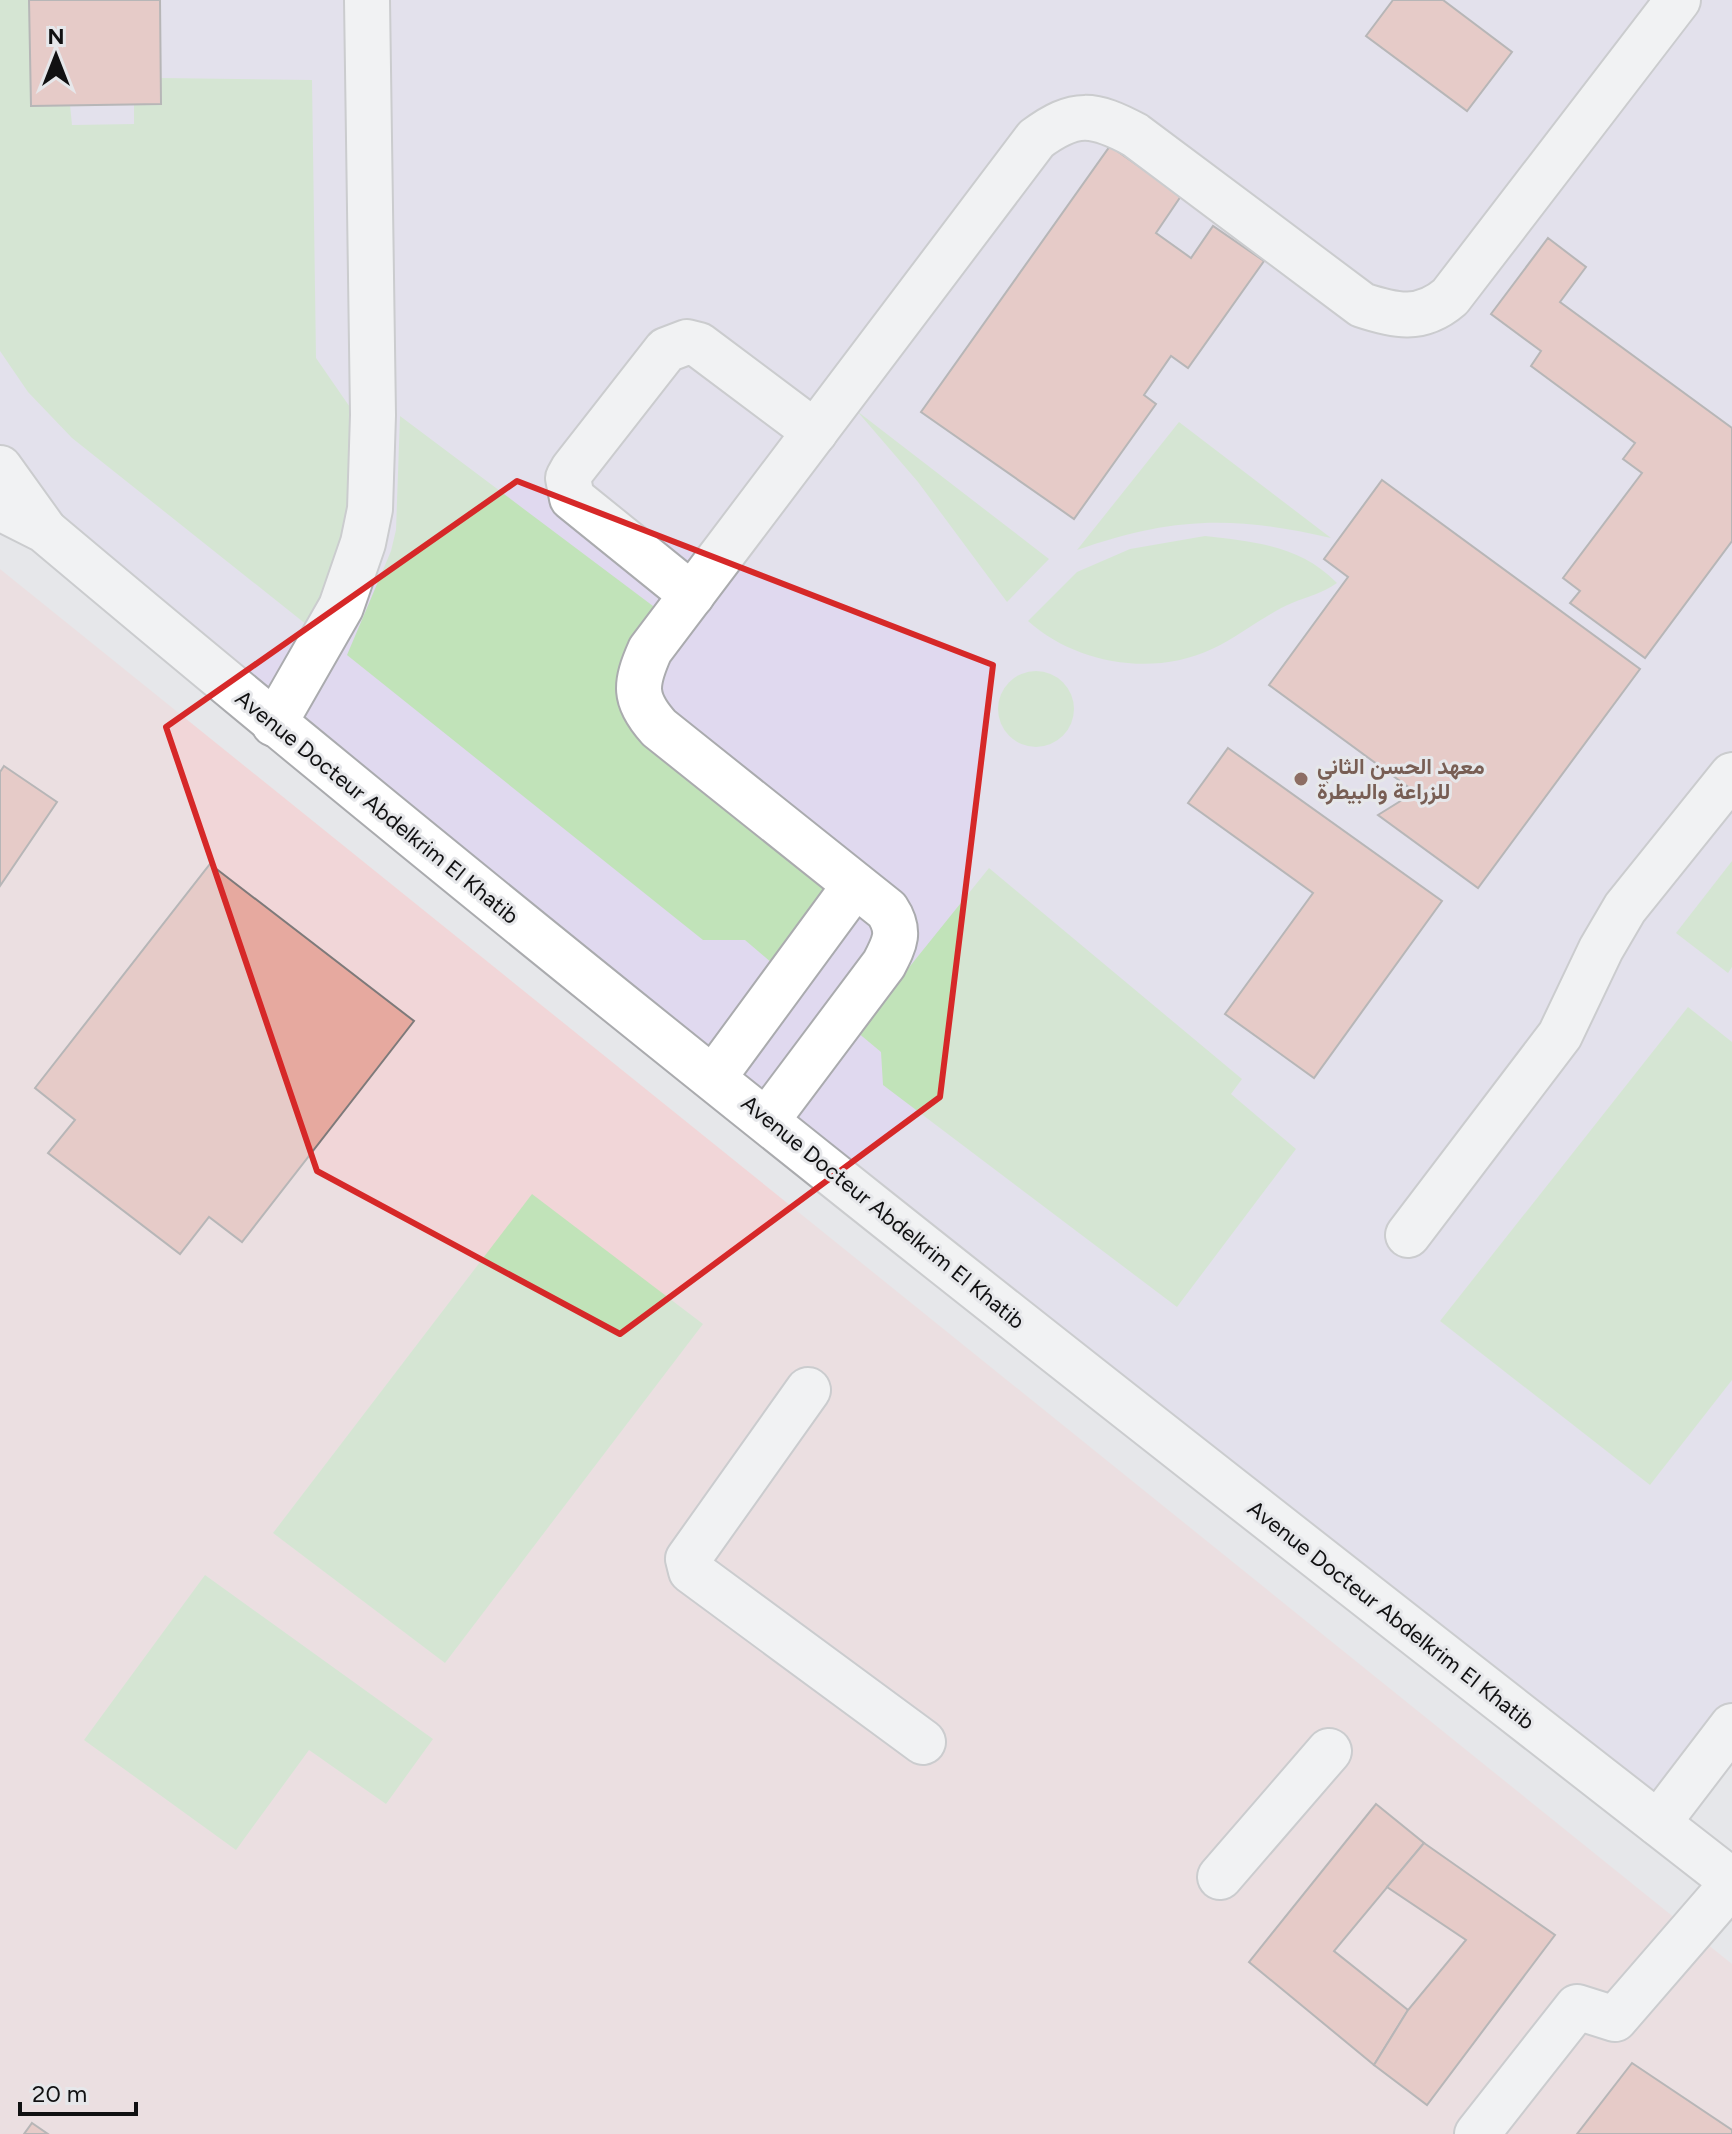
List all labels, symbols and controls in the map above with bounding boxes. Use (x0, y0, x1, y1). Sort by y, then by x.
north arrow (16, 16, 96, 96)
text: N (47, 23, 65, 50)
street label: Avenue Docteur Abdelkrim El Khatib (230, 684, 524, 930)
place label: معهد الحسن الثاني للزراعة والبيطرة (1317, 753, 1485, 805)
marker: معهد الحسن الثاني للزراعة والبيطرة (1292, 770, 1310, 788)
street label: Avenue Docteur Abdelkrim El Khatib (736, 1089, 1030, 1335)
street label: Avenue Docteur Abdelkrim El Khatib (1242, 1495, 1540, 1735)
scale bar (20, 2066, 136, 2116)
text: 20 m (32, 2079, 87, 2108)

